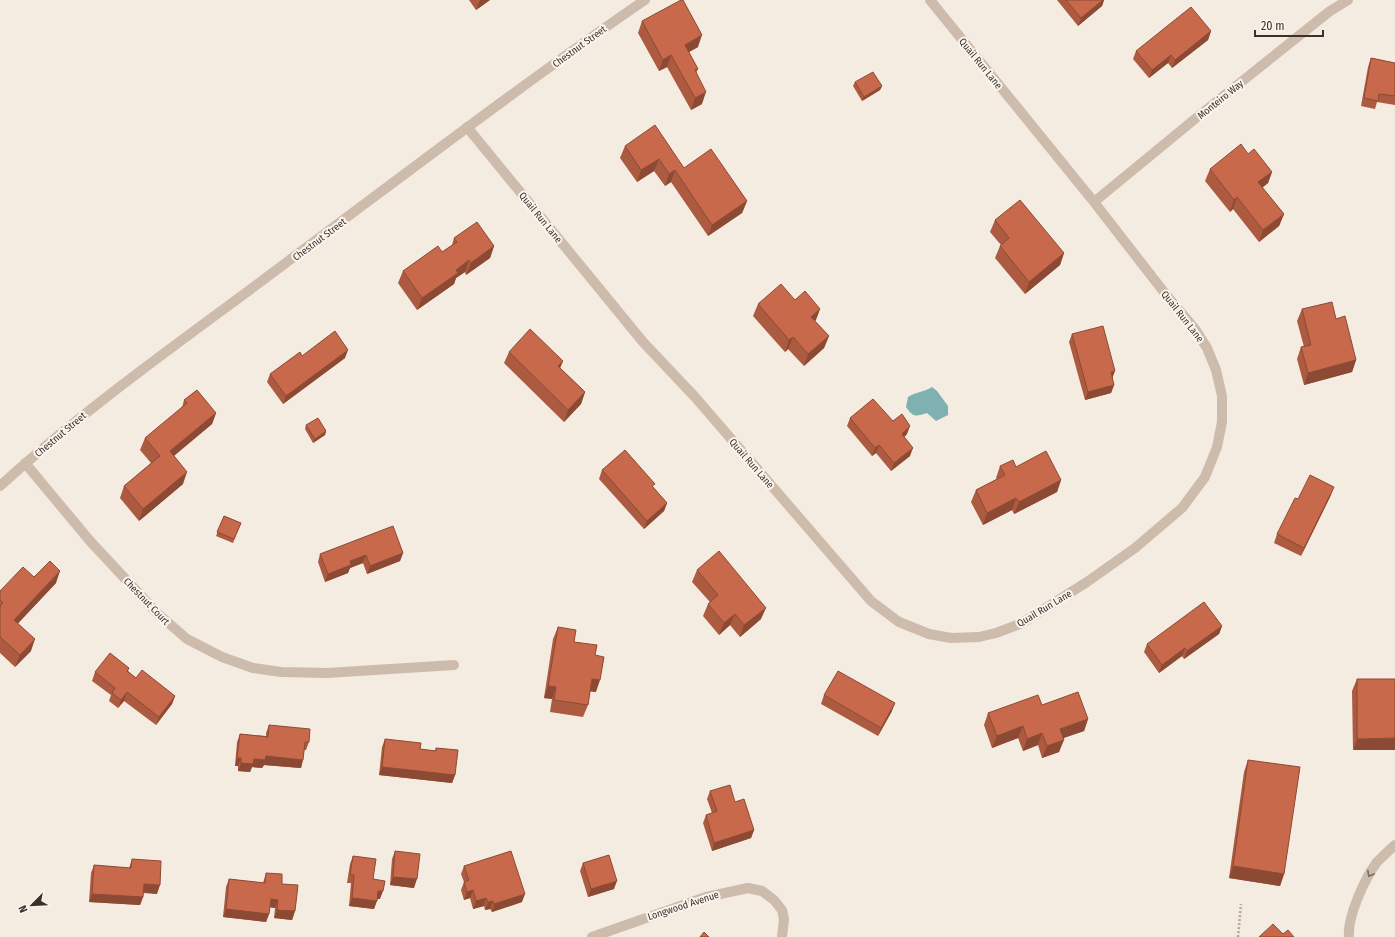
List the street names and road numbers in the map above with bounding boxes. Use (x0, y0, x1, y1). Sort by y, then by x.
street label: Chestnut Street (550, 23, 609, 70)
street label: Quail Run Lane (956, 36, 1004, 91)
street label: Monteiro Way (1195, 77, 1246, 122)
street label: Quail Run Lane (516, 190, 564, 245)
street label: Chestnut Street (291, 215, 349, 264)
street label: Quail Run Lane (1158, 289, 1206, 345)
street label: Chestnut Street (32, 409, 89, 460)
street label: Quail Run Lane (726, 436, 776, 491)
street label: Chestnut Court (121, 576, 172, 628)
street label: Quail Run Lane (1015, 588, 1074, 630)
street label: Longwood Avenue (646, 889, 721, 923)

